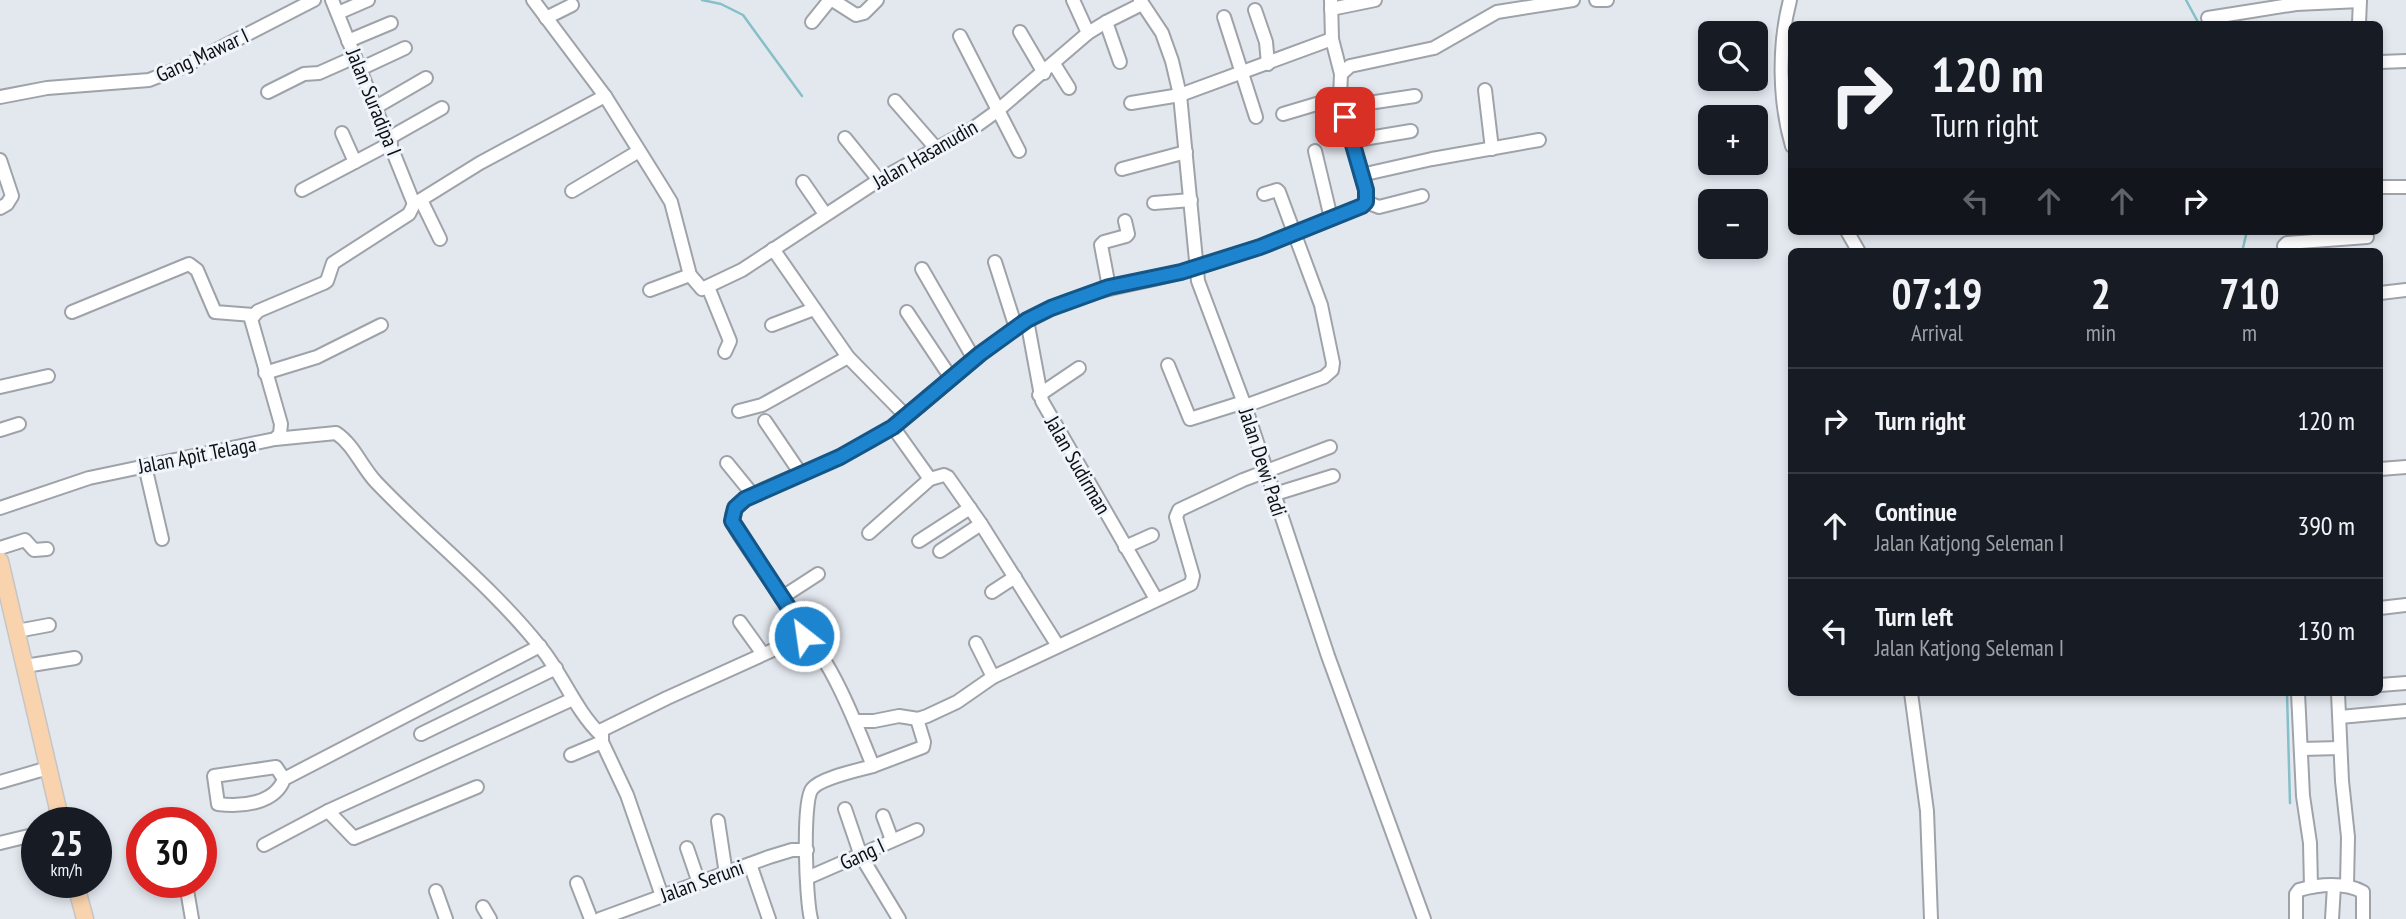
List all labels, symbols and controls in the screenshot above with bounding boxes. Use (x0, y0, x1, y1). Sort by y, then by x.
map controls (1698, 21, 1768, 259)
button: search (1698, 21, 1768, 91)
street label: Gang Mawar I (151, 22, 253, 88)
text: 120 m (1931, 42, 2044, 106)
street label: Jalan Suradipa I (340, 44, 408, 160)
icon: right (1816, 49, 1907, 140)
pin (1315, 87, 1375, 147)
icon: arrive (1326, 98, 1364, 136)
text: Turn right (1931, 104, 2039, 146)
button: + (1698, 105, 1768, 175)
street label: Jalan Hasanudin (867, 113, 982, 195)
icon: left (1957, 182, 1995, 220)
icon: ahead (2030, 182, 2068, 220)
icon: ahead (2103, 182, 2141, 220)
icon: right (2176, 182, 2214, 220)
button: − (1698, 189, 1768, 259)
text: 07:19 (1891, 266, 1982, 321)
text: 2 (2091, 266, 2111, 321)
text: 710 (2219, 266, 2280, 321)
text: Arrival (1911, 318, 1963, 347)
text: min (2086, 318, 2116, 347)
text: m (2242, 318, 2257, 347)
icon: right (1816, 402, 1854, 440)
street label: Jalan Dewi Padi (1232, 403, 1293, 520)
text: Turn right (1875, 404, 1966, 437)
text: 120 m (2297, 404, 2355, 437)
street label: Jalan Sudirman (1039, 410, 1117, 519)
street label: Jalan Apit Telaga (135, 430, 258, 480)
text: Continue (1875, 495, 1957, 528)
icon: ahead (1816, 507, 1854, 545)
text: 390 m (2297, 509, 2355, 542)
text: Jalan Katjong Seleman I (1875, 528, 2064, 557)
position arrow (767, 599, 841, 673)
text: Turn left (1875, 600, 1953, 633)
icon: left (1816, 612, 1854, 650)
text: 130 m (2297, 614, 2355, 647)
text: Jalan Katjong Seleman I (1875, 633, 2064, 662)
speed limit sign: 30 (126, 807, 217, 898)
text: 25 (50, 820, 83, 866)
street label: Gang I (835, 832, 889, 876)
street label: Jalan Seruni (656, 853, 747, 909)
text: km/h (51, 858, 82, 881)

